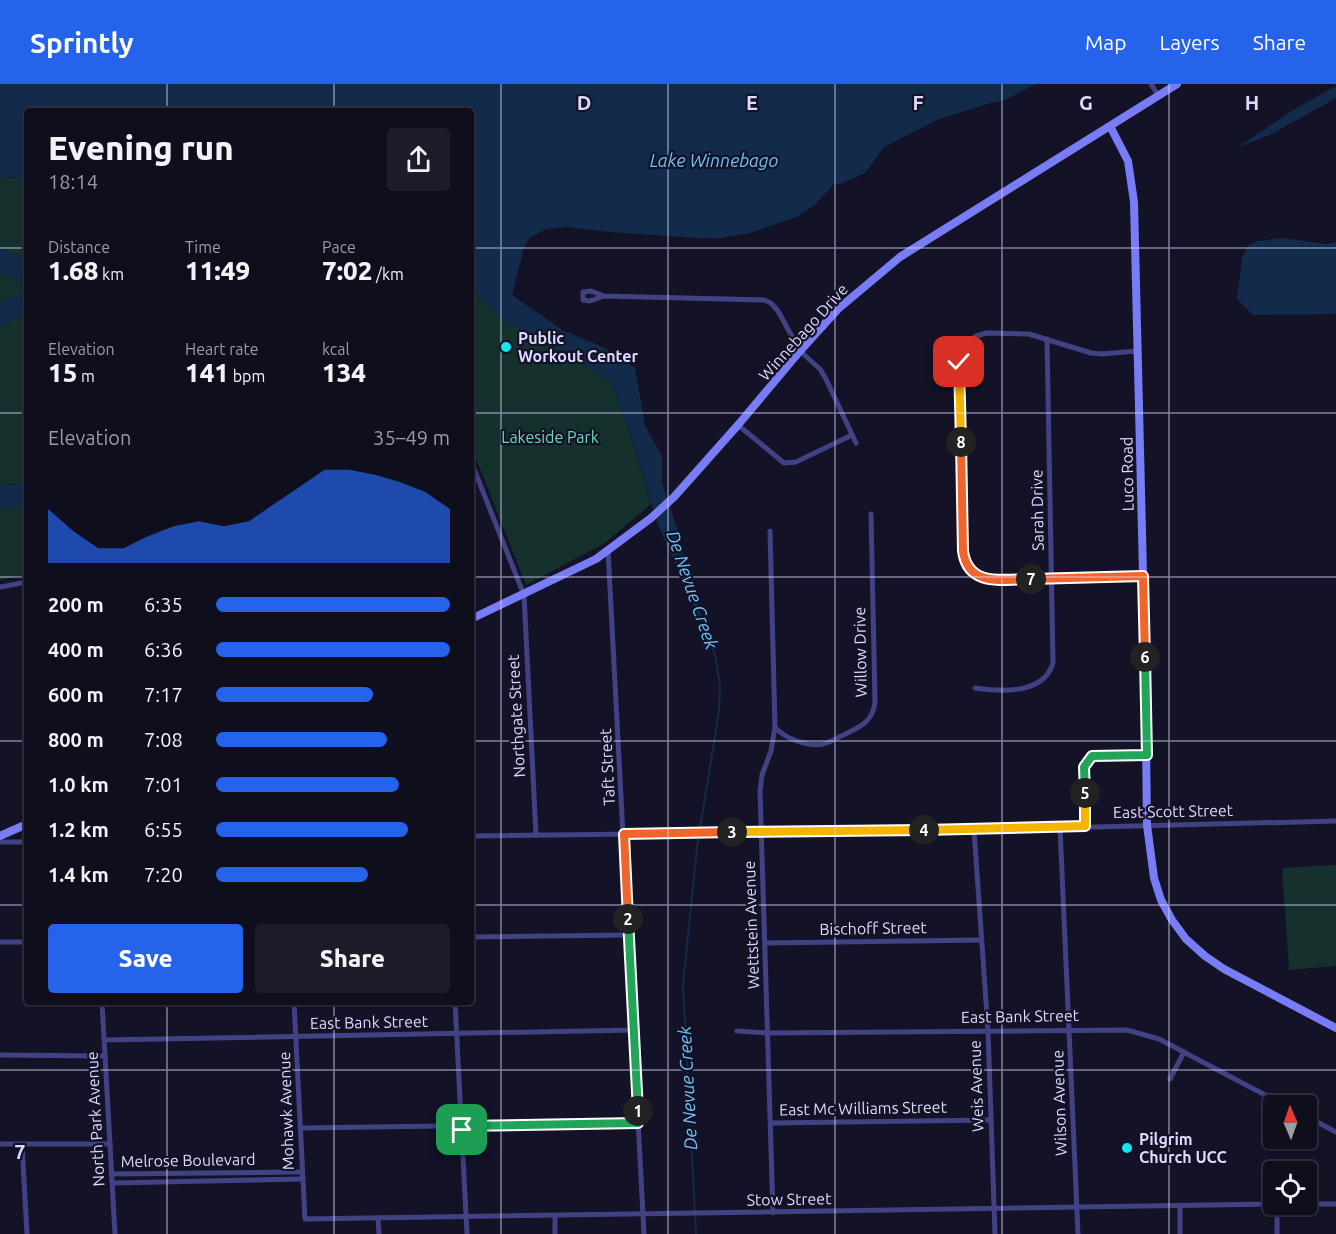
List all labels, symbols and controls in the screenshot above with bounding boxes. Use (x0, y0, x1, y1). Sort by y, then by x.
text: Sprintly (30, 27, 134, 58)
text: Map (1085, 30, 1126, 54)
text: Layers (1159, 30, 1220, 54)
text: Share (1253, 30, 1306, 54)
text: D (577, 91, 591, 114)
text: E (746, 91, 758, 114)
text: F (912, 91, 924, 114)
text: G (1079, 91, 1093, 114)
text: H (1245, 91, 1259, 114)
button: share (387, 128, 450, 191)
text: Evening run (48, 129, 234, 166)
water label: Lake Winnebago (650, 150, 779, 170)
text: 18:14 (48, 170, 98, 193)
text: Distance (48, 238, 110, 256)
text: Time (185, 238, 221, 256)
text: Pace (322, 238, 356, 256)
text: 1.68 (48, 256, 98, 285)
text: 11:49 (185, 256, 250, 285)
text: 7:02 (322, 256, 372, 285)
text: km (98, 265, 124, 283)
text: /km (372, 265, 404, 283)
street label: Winnebago Drive (755, 280, 851, 384)
place label: Public Workout Center (518, 329, 638, 365)
pin (933, 336, 984, 387)
text: Elevation (48, 340, 115, 358)
text: Heart rate (185, 340, 259, 358)
text: kcal (322, 340, 350, 358)
marker: Public Workout Center (499, 340, 513, 354)
icon: check (942, 345, 975, 378)
text: 15 (48, 358, 77, 387)
text: 141 (185, 358, 229, 387)
text: 134 (322, 358, 366, 387)
text: m (77, 367, 95, 385)
text: bpm (229, 367, 265, 385)
text: Elevation (48, 426, 131, 449)
text: 35–49 m (373, 426, 450, 449)
pin: 8 (946, 427, 976, 457)
park label: Lakeside Park (501, 428, 599, 446)
text: 8 (956, 433, 966, 451)
street label: Luco Road (1117, 437, 1137, 511)
street label: Sarah Drive (1027, 469, 1047, 551)
water label: De Nevue Creek (663, 528, 723, 652)
pin: 7 (1016, 564, 1046, 594)
text: 7 (1026, 570, 1036, 588)
text: 200 m (48, 593, 104, 616)
text: 6:35 (144, 593, 183, 616)
street label: Willow Drive (850, 607, 870, 697)
text: 400 m (48, 638, 104, 661)
text: 6:36 (144, 638, 183, 661)
pin: 6 (1130, 642, 1160, 672)
text: 6 (1140, 648, 1150, 666)
street label: Northgate Street (504, 653, 528, 778)
text: 600 m (48, 683, 104, 706)
text: 7:17 (144, 683, 183, 706)
street label: Taft Street (596, 727, 618, 806)
text: 800 m (48, 728, 104, 751)
text: 7:08 (144, 728, 183, 751)
text: 1.0 km (48, 773, 109, 796)
text: 7:01 (144, 773, 183, 796)
pin: 5 (1070, 778, 1100, 808)
text: 5 (1080, 784, 1090, 802)
street label: East Scott Street (1113, 801, 1234, 821)
pin: 4 (909, 815, 939, 845)
pin: 3 (717, 817, 747, 847)
text: 1.2 km (48, 818, 109, 841)
text: 6:55 (144, 818, 183, 841)
text: 4 (919, 821, 929, 839)
text: 3 (727, 823, 737, 841)
street label: Wettstein Avenue (740, 860, 762, 990)
text: 1.4 km (48, 863, 109, 886)
text: 7:20 (144, 863, 183, 886)
pin: 2 (613, 904, 643, 934)
text: 2 (623, 910, 633, 928)
street label: Bischoff Street (819, 918, 928, 938)
button: Save (48, 924, 243, 993)
button: Share (255, 924, 450, 993)
street label: East Bank Street (961, 1006, 1080, 1026)
street label: East Bank Street (310, 1012, 429, 1032)
water label: De Nevue Creek (674, 1025, 700, 1151)
street label: Weis Avenue (965, 1040, 987, 1132)
street label: Wilson Avenue (1048, 1050, 1070, 1156)
street label: North Park Avenue (82, 1051, 108, 1187)
street label: Mohawk Avenue (275, 1051, 297, 1171)
north arrow (1263, 1095, 1317, 1149)
map controls (1263, 1095, 1317, 1215)
pin: 1 (623, 1096, 653, 1126)
street label: East Mc Williams Street (779, 1098, 948, 1118)
text: 1 (633, 1102, 643, 1120)
pin (436, 1104, 487, 1155)
icon: arrive (445, 1113, 478, 1146)
place label: Pilgrim Church UCC (1139, 1130, 1227, 1166)
text: 7 (14, 1140, 26, 1163)
marker: Pilgrim Church UCC (1120, 1141, 1134, 1155)
street label: Melrose Boulevard (120, 1150, 256, 1170)
button: locate (1263, 1161, 1317, 1215)
street label: Stow Street (746, 1189, 832, 1209)

